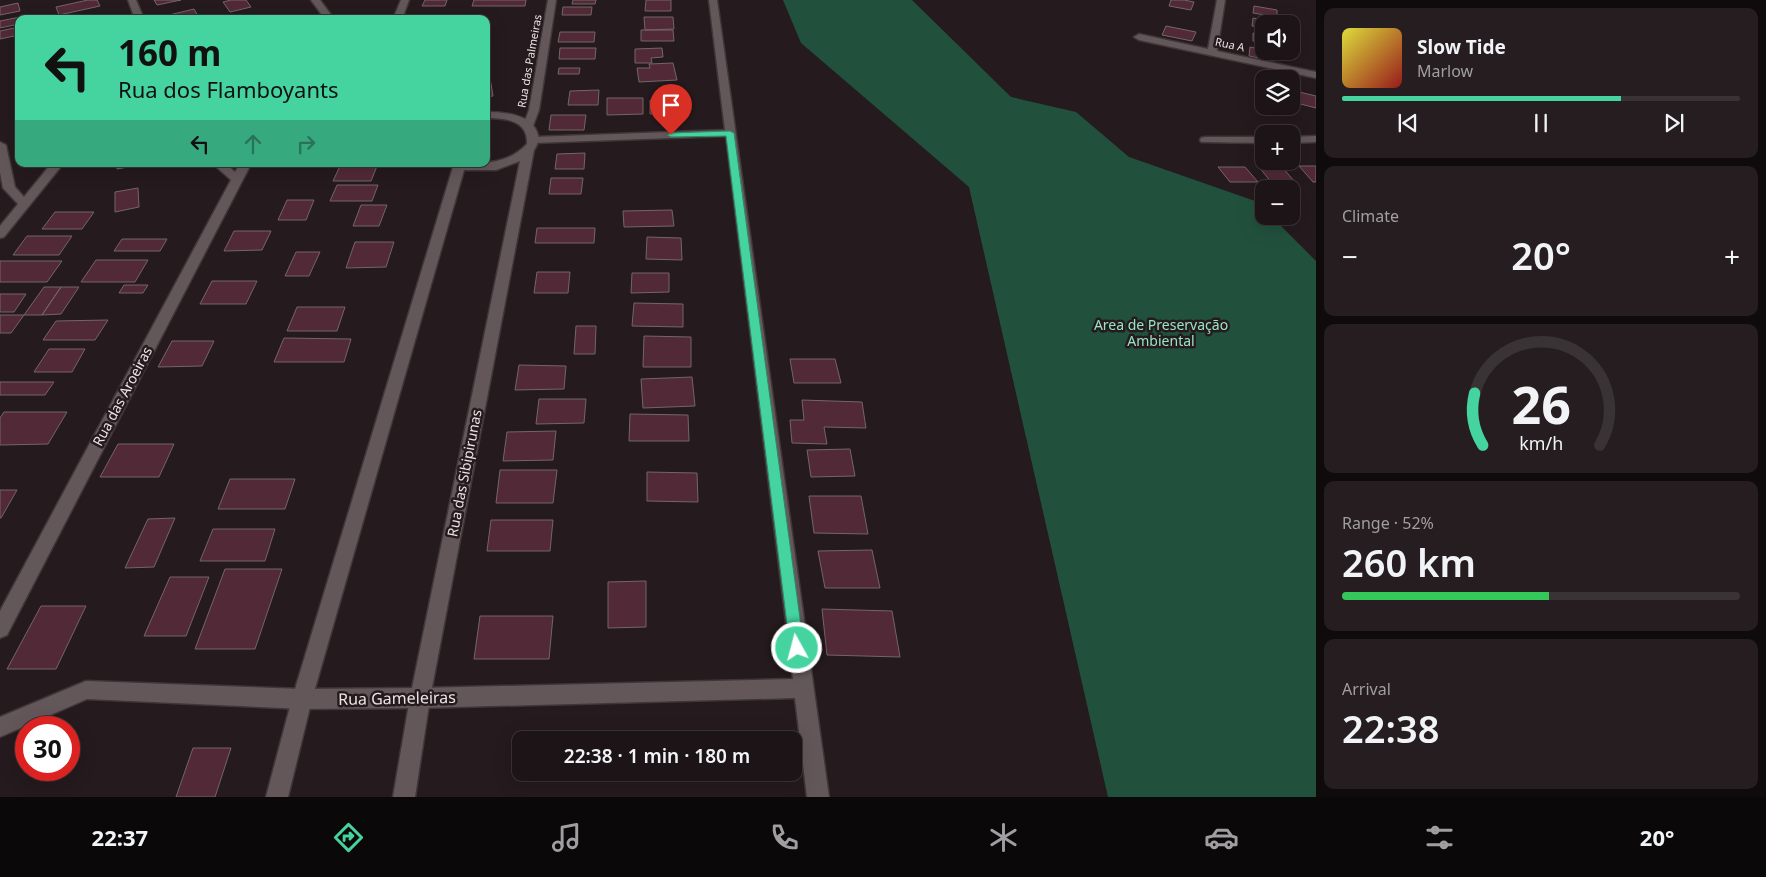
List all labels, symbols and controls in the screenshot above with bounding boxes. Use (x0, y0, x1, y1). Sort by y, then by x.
street label: Rua das Palmeiras (513, 13, 545, 109)
map controls (1255, 15, 1300, 225)
button: sound (1255, 15, 1300, 60)
text: 160 m (118, 29, 221, 76)
street label: Rua A (1214, 34, 1247, 55)
text: Slow Tide (1417, 34, 1506, 60)
icon: left (35, 35, 100, 100)
text: Marlow (1417, 60, 1473, 82)
button: layers (1255, 70, 1300, 115)
text: Rua dos Flamboyants (118, 74, 339, 104)
pin (650, 84, 692, 135)
icon: arrive (657, 91, 685, 119)
icon: previous (1394, 109, 1422, 137)
icon: pause (1527, 109, 1555, 137)
icon: next (1660, 109, 1688, 137)
button: + (1255, 125, 1300, 170)
icon: left (186, 130, 214, 158)
icon: ahead (239, 130, 267, 158)
icon: right (292, 130, 320, 158)
button: − (1255, 180, 1300, 225)
text: Climate (1342, 205, 1399, 227)
text: 20° (1511, 229, 1571, 281)
text: − (1342, 237, 1358, 275)
text: + (1724, 237, 1740, 275)
park label: Area de Preservação Ambiental (1094, 315, 1228, 350)
street label: Rua das Aroeiras (88, 343, 156, 449)
text: 26 (1511, 368, 1571, 439)
street label: Rua das Sibipirunas (442, 408, 486, 538)
text: km/h (1519, 431, 1563, 455)
text: Range · 52% (1342, 512, 1434, 534)
text: 260 km (1342, 536, 1476, 588)
position arrow (770, 621, 822, 673)
text: Arrival (1342, 678, 1391, 700)
street label: Rua Gameleiras (338, 686, 456, 710)
text: 22:38 (1342, 702, 1439, 754)
speed limit sign: 30 (15, 716, 80, 781)
text: 22:38 · 1 min · 180 m (564, 743, 750, 769)
icon: directions (331, 820, 366, 855)
icon: music (549, 820, 584, 855)
icon: phone (767, 820, 802, 855)
icon: climate (986, 820, 1021, 855)
icon: car (1204, 820, 1239, 855)
icon: filters (1422, 820, 1457, 855)
text: 22:37 (92, 822, 148, 852)
text: 20° (1640, 822, 1674, 852)

